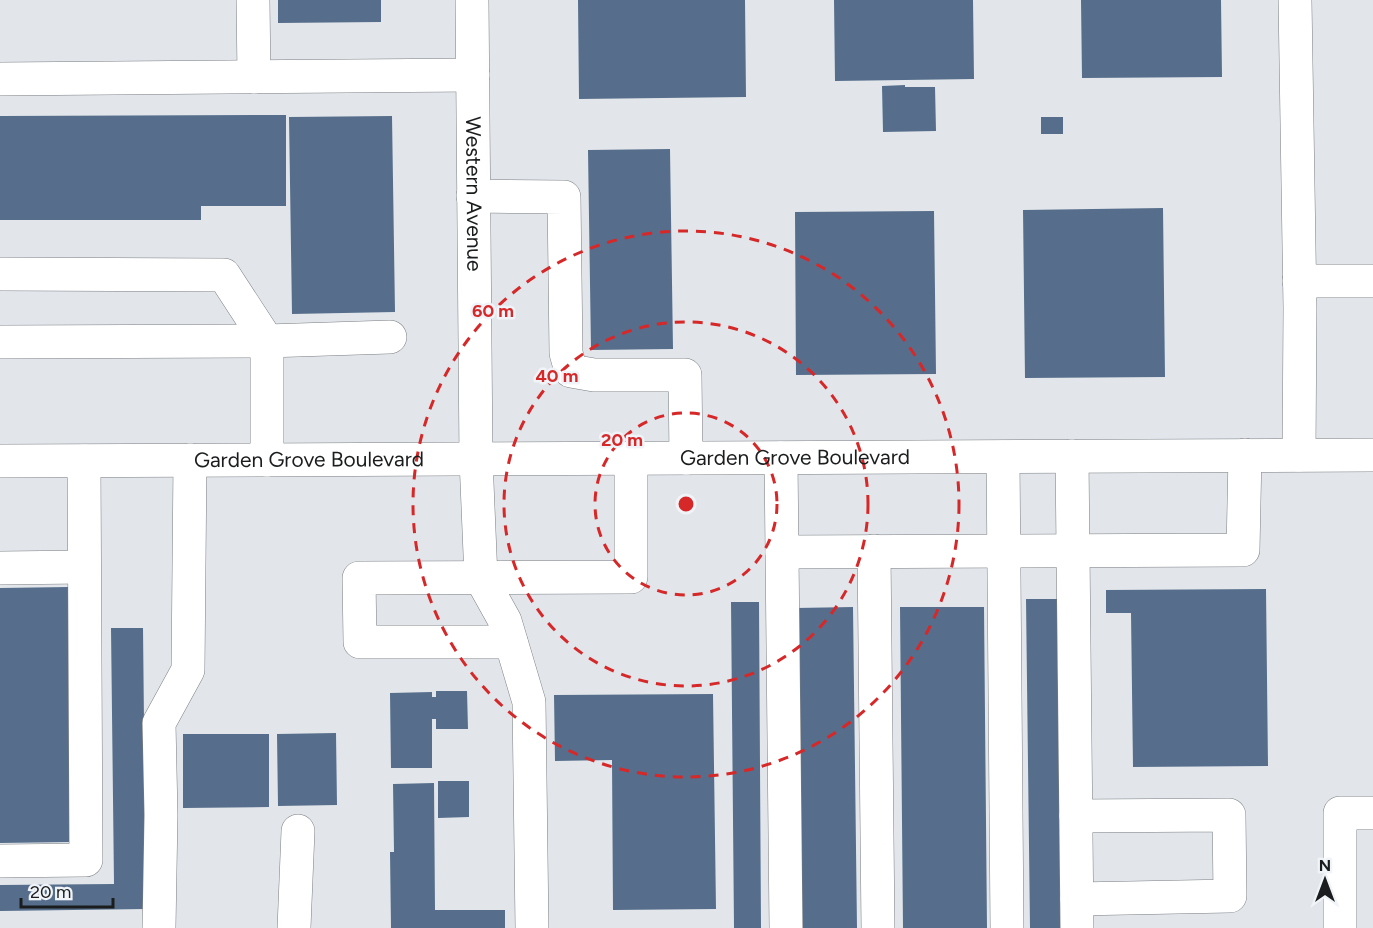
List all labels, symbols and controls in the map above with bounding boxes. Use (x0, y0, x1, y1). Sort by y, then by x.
street label: Western Avenue (461, 116, 487, 272)
text: 60 m (472, 300, 514, 322)
text: 40 m (535, 365, 579, 387)
text: 20 m (601, 429, 643, 451)
street label: Garden Grove Boulevard (680, 444, 910, 470)
street label: Garden Grove Boulevard (194, 446, 424, 472)
centre of rings (676, 494, 696, 514)
north arrow (1295, 850, 1355, 910)
text: N (1319, 856, 1331, 875)
scale bar (21, 871, 112, 909)
text: 20 m (30, 881, 71, 903)

